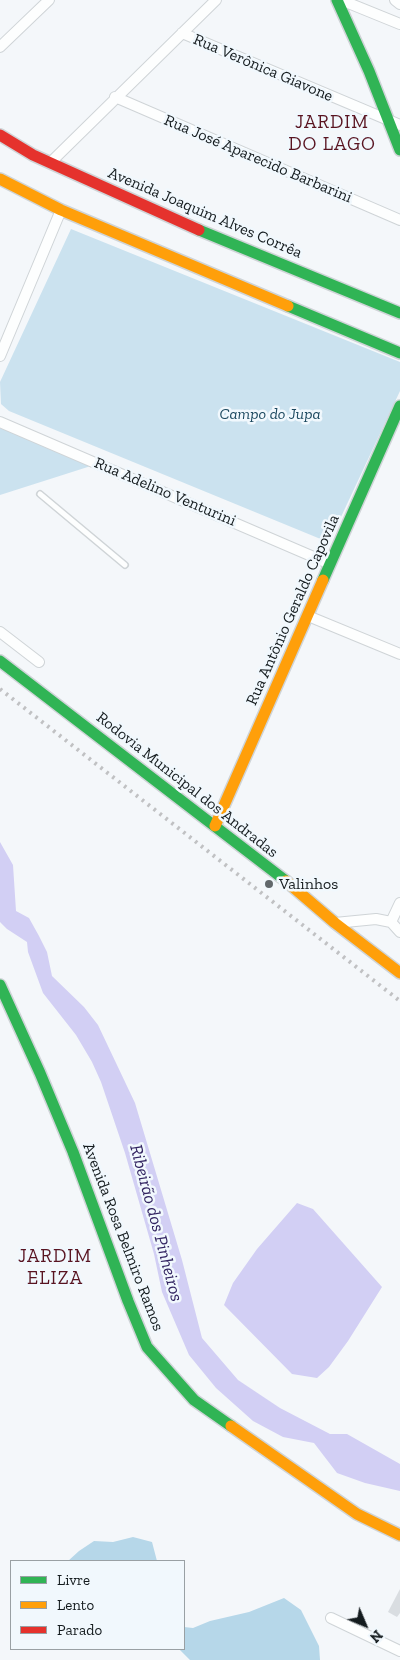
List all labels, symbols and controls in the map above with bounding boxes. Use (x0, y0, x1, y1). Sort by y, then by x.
street label: Rua Verônica Giavone (190, 30, 336, 106)
street label: Rua José Aparecido Barbarini (161, 111, 355, 207)
district label: JARDIM DO LAGO (287, 112, 377, 156)
street label: Avenida Joaquim Alves Corrêa (105, 163, 305, 263)
park label: Campo do Jupa (219, 404, 321, 424)
street label: Rua Adelino Venturini (91, 453, 239, 531)
street label: Rua Antônio Geraldo Capovila (242, 512, 344, 708)
street label: Rodovia Municipal dos Andradas (92, 708, 282, 862)
place label: Valinhos (279, 874, 338, 894)
marker: Valinhos (263, 878, 275, 890)
street label: Avenida Rosa Belmiro Ramos (78, 1140, 168, 1334)
water label: Ribeirão dos Pinheiros (125, 1142, 187, 1304)
district label: JARDIM ELIZA (17, 1246, 93, 1290)
legend (10, 1560, 185, 1650)
text: Livre (57, 1571, 90, 1589)
text: Lento (57, 1596, 94, 1614)
north arrow (340, 1600, 390, 1650)
text: Parado (57, 1621, 102, 1639)
text: N (366, 1626, 386, 1646)

